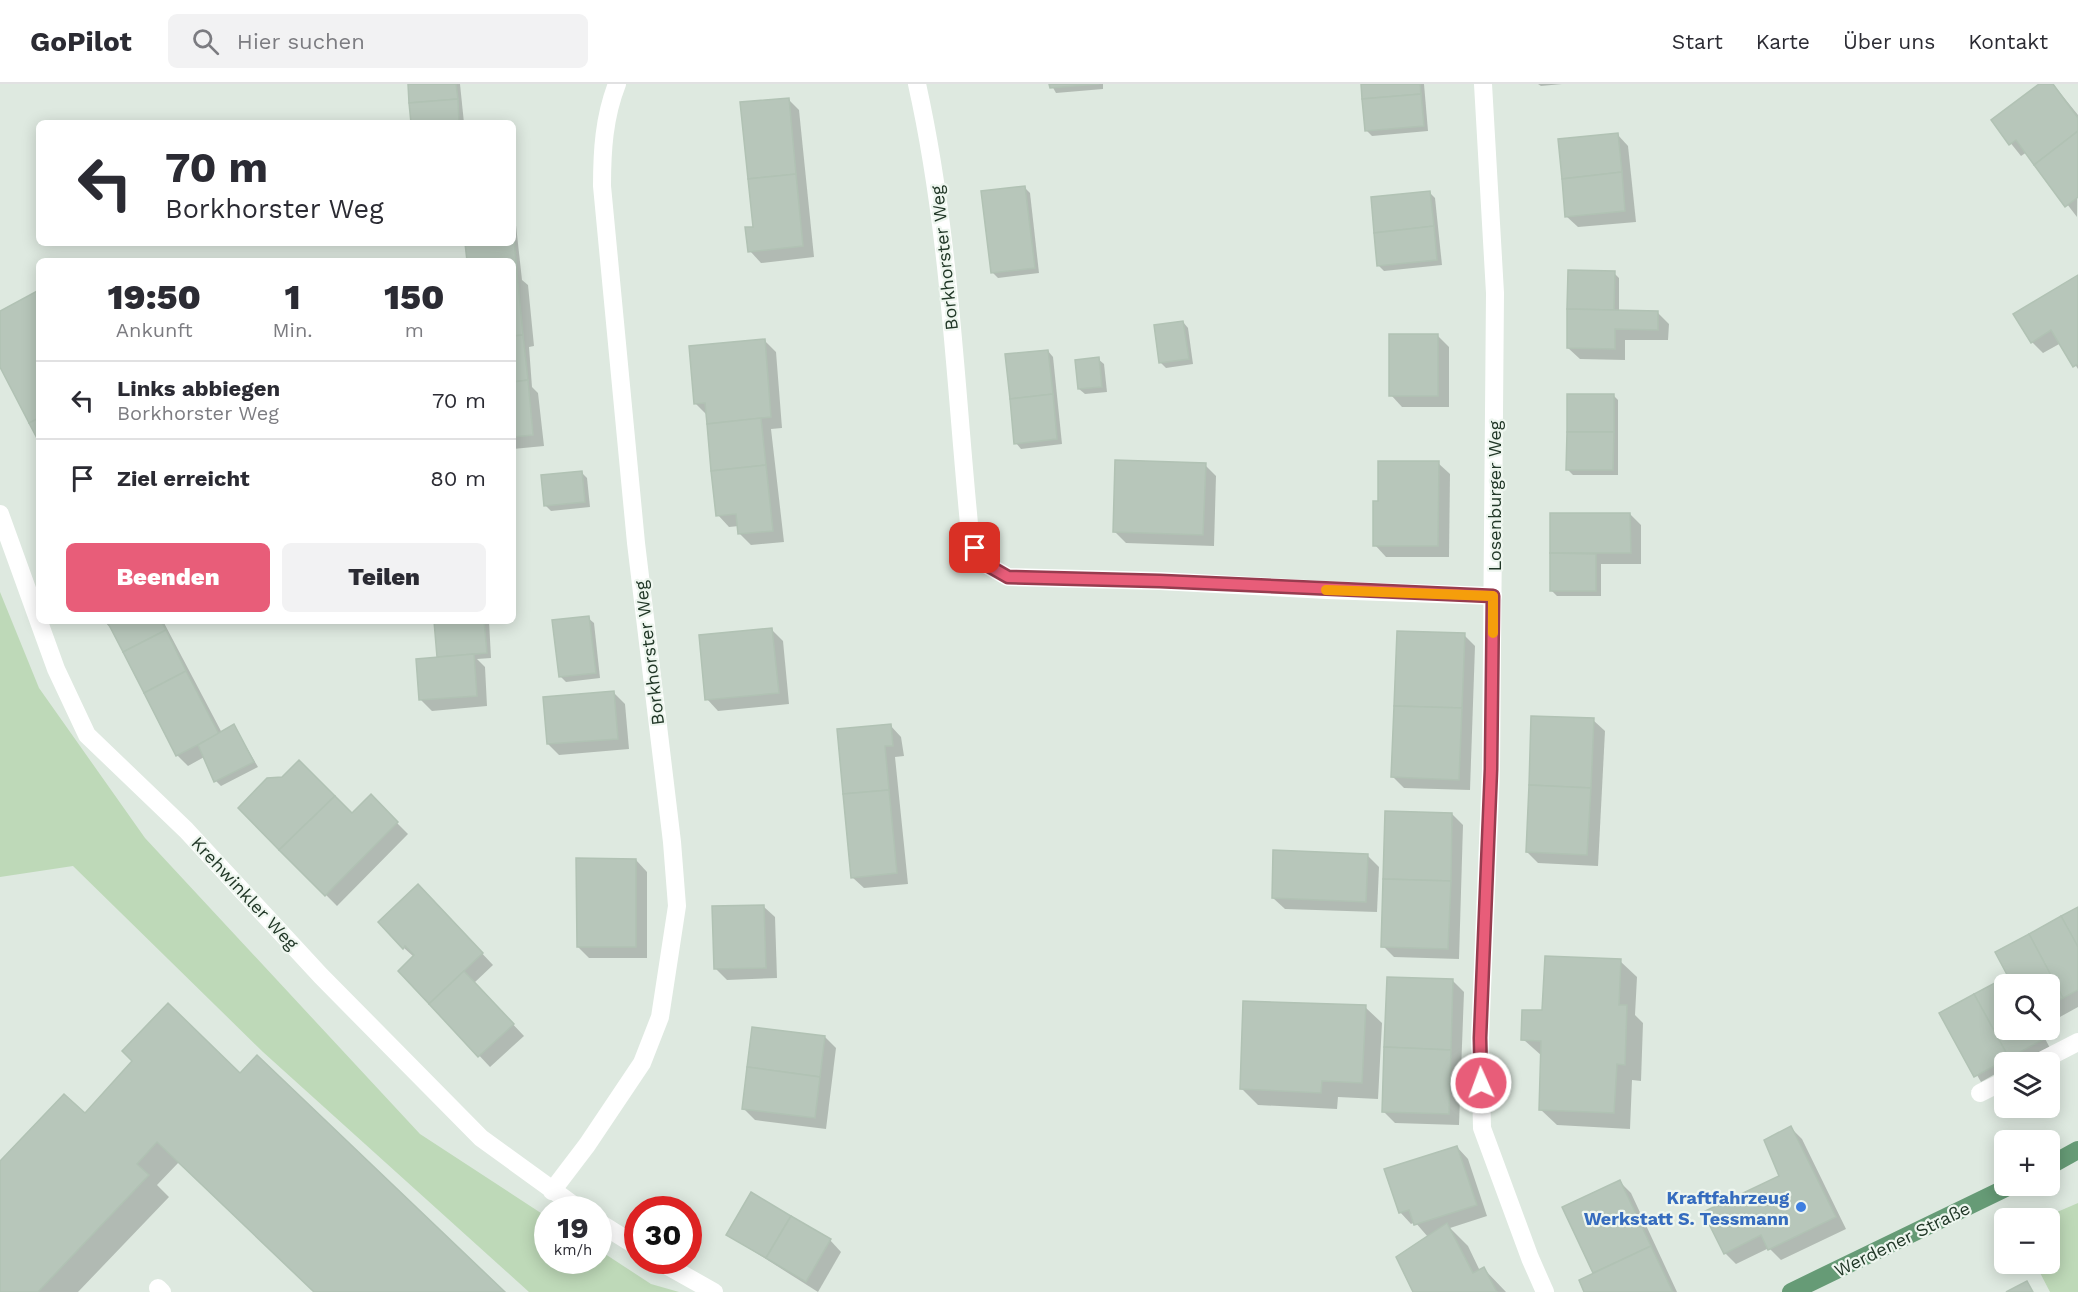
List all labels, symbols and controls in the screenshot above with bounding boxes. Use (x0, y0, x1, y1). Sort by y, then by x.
search box (168, 14, 588, 68)
text: GoPilot (30, 25, 132, 58)
icon: search (189, 25, 222, 58)
text: Hier suchen (237, 29, 365, 54)
text: Start (1672, 29, 1723, 54)
text: Karte (1756, 29, 1810, 54)
text: Über uns (1843, 29, 1935, 54)
text: Kontakt (1968, 29, 2048, 54)
text: 70 m (165, 143, 268, 192)
icon: left (66, 144, 144, 222)
street label: Borkhorster Weg (926, 184, 962, 332)
text: Borkhorster Weg (165, 193, 384, 225)
text: 19:50 (107, 276, 201, 318)
text: 1 (285, 276, 301, 318)
text: 150 (384, 276, 445, 318)
text: Ankunft (116, 318, 193, 342)
text: Min. (272, 318, 313, 342)
text: m (405, 318, 424, 342)
text: Links abbiegen (117, 376, 280, 401)
icon: left (66, 384, 99, 417)
text: 70 m (432, 388, 486, 413)
text: Borkhorster Weg (117, 401, 279, 425)
street label: Losenburger Weg (1484, 420, 1505, 571)
icon: arrive (66, 462, 99, 495)
text: Ziel erreicht (117, 466, 250, 491)
text: 80 m (430, 466, 486, 491)
pin (949, 522, 1000, 573)
icon: arrive (958, 531, 991, 564)
button: Beenden (66, 543, 270, 612)
button: Teilen (282, 543, 486, 612)
street label: Borkhorster Weg (630, 579, 668, 727)
street label: Krehwinkler Weg (187, 832, 303, 954)
map controls (1994, 974, 2060, 1274)
button: search (1994, 974, 2060, 1040)
position arrow (1449, 1051, 1513, 1115)
button: layers (1994, 1052, 2060, 1118)
button: + (1994, 1130, 2060, 1196)
place label: Kraftfahrzeug Werkstatt S. Tessmann (1584, 1187, 1790, 1229)
speed limit sign: 30 (624, 1196, 702, 1274)
street label: Werdener Straße (1831, 1197, 1973, 1281)
marker: Kraftfahrzeug Werkstatt S. Tessmann (1794, 1200, 1808, 1214)
button: − (1994, 1208, 2060, 1274)
text: 19 (557, 1210, 589, 1245)
text: km/h (554, 1241, 592, 1259)

